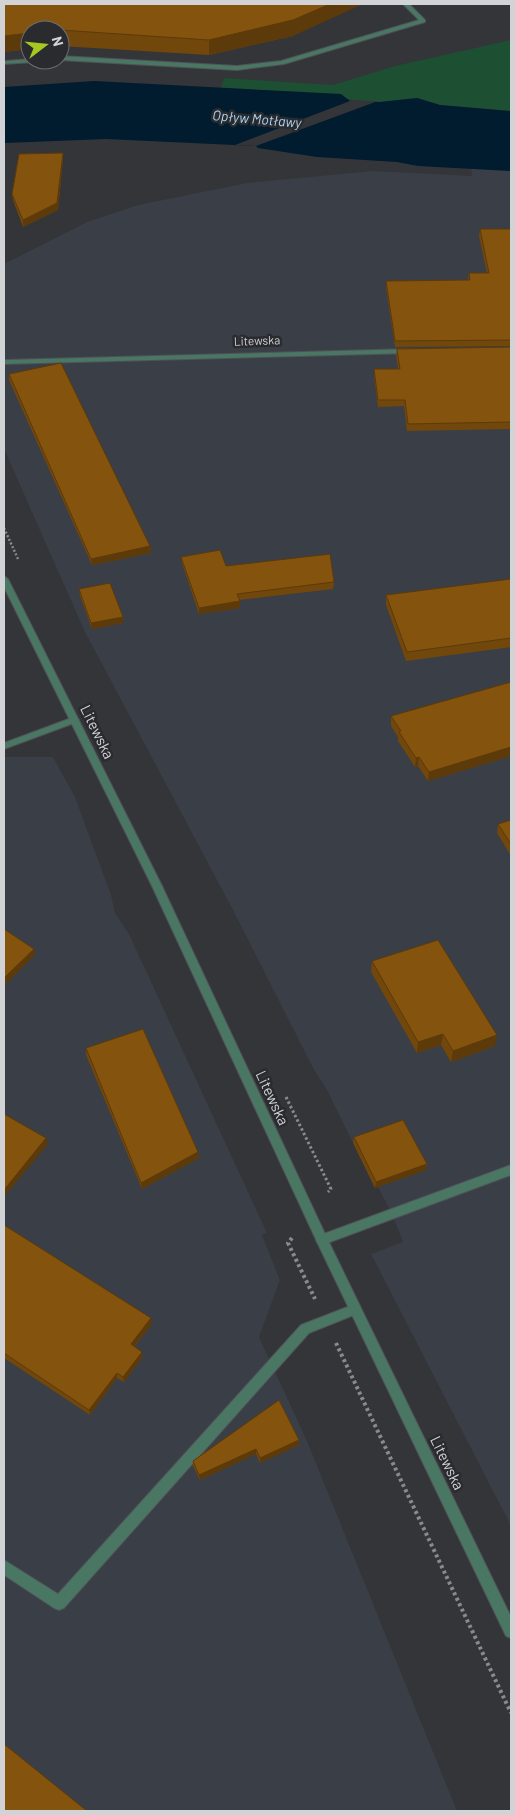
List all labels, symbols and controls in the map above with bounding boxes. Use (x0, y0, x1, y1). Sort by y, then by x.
north arrow (20, 20, 70, 70)
text: N (49, 34, 67, 48)
water label: Opływ Motławy (212, 106, 303, 131)
street label: Litewska (234, 332, 280, 348)
street label: Litewska (77, 702, 119, 762)
street label: Litewska (252, 1067, 293, 1128)
street label: Litewska (427, 1433, 469, 1493)

